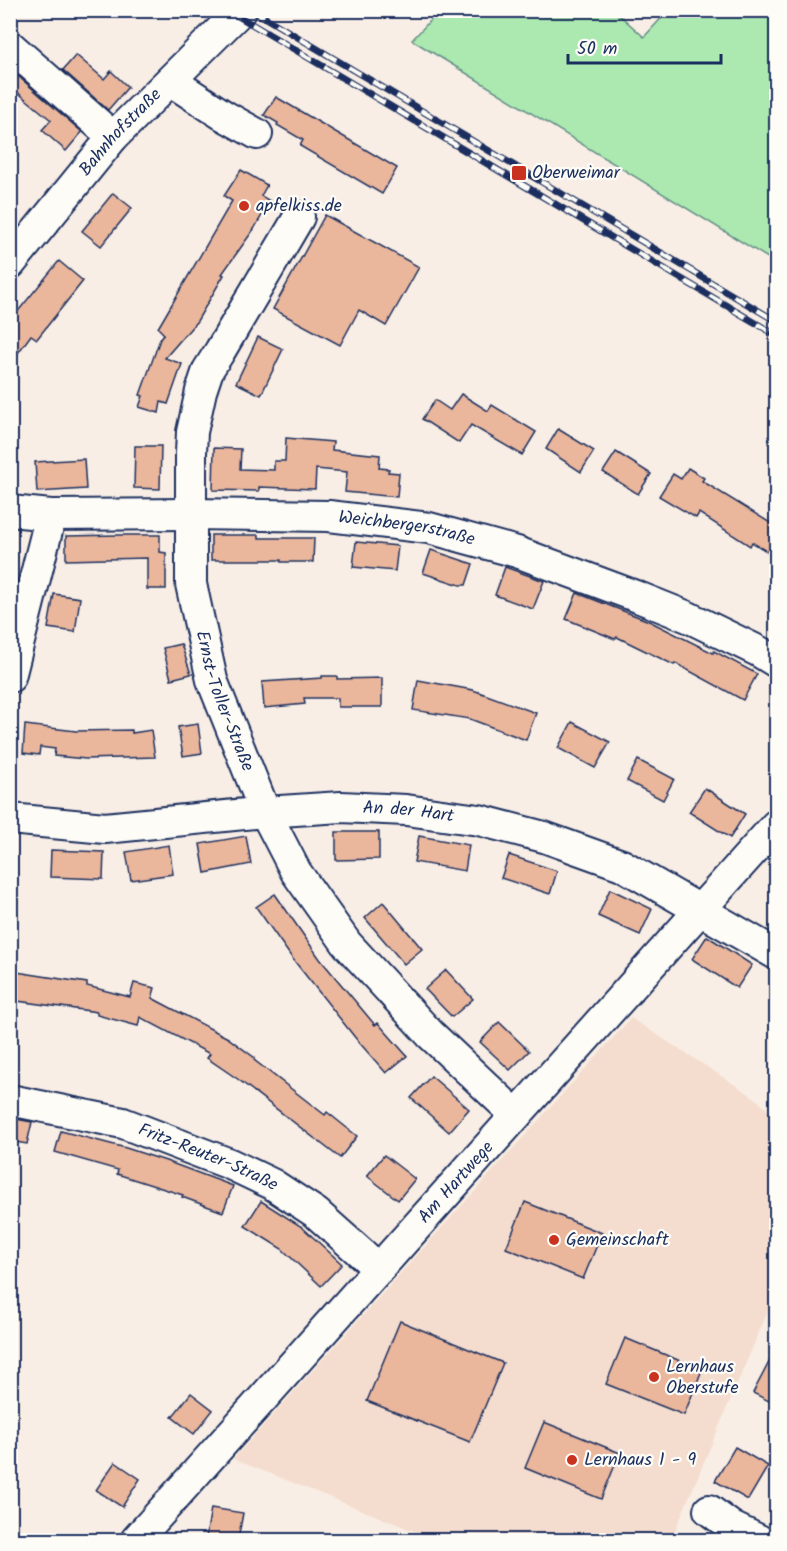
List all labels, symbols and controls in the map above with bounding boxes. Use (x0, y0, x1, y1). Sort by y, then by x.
scale bar (568, 27, 721, 65)
text: 50 m (577, 35, 617, 64)
street label: Bahnhofstraße (72, 81, 169, 183)
place label: Oberweimar (532, 159, 621, 188)
marker: Oberweimar (510, 164, 528, 182)
place label: apfelkiss.de (256, 192, 342, 221)
marker: apfelkiss.de (237, 199, 251, 213)
street label: Weichbergerstraße (337, 503, 478, 554)
street label: Ernst-Toller-Straße (187, 628, 262, 776)
street label: An der Hart (362, 794, 457, 831)
street label: Fritz-Reuter-Straße (134, 1116, 284, 1199)
street label: Am Hartwege (411, 1134, 501, 1230)
place label: Gemeinschaft (566, 1226, 670, 1255)
marker: Gemeinschaft (547, 1233, 561, 1247)
place label: Lernhaus Oberstufe (666, 1353, 739, 1403)
marker: Lernhaus Oberstufe (647, 1370, 661, 1384)
place label: Lernhaus 1 - 9 (584, 1446, 696, 1475)
marker: Lernhaus 1 - 9 (565, 1453, 579, 1467)

